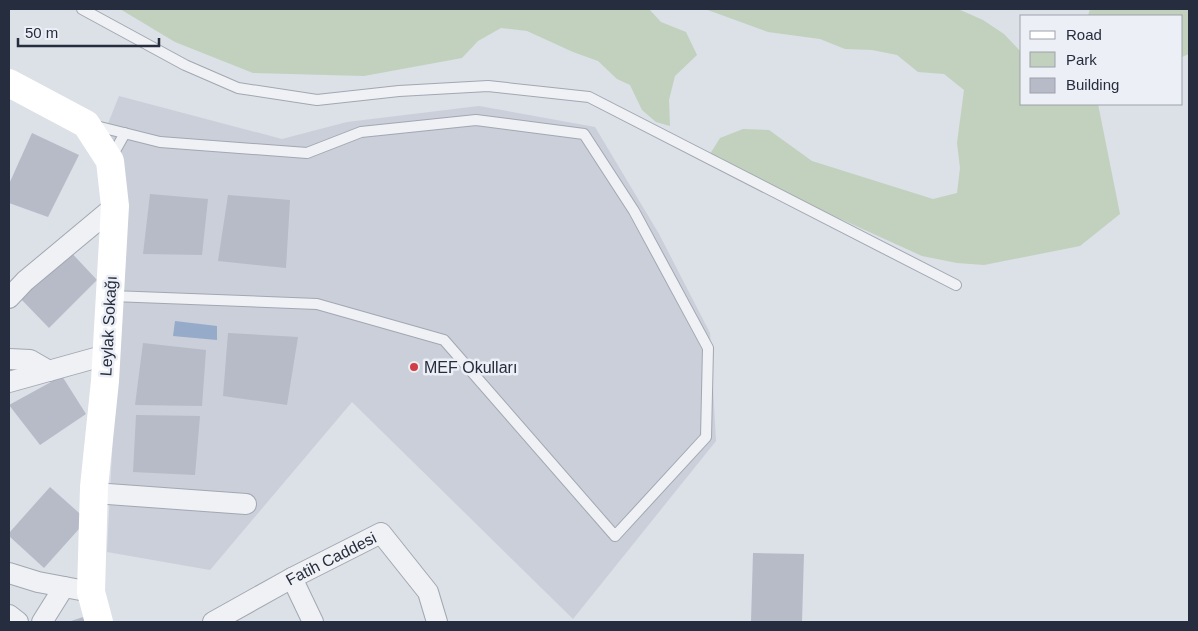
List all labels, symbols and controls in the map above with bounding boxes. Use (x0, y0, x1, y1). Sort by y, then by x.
scale bar (18, 15, 159, 47)
legend (1020, 15, 1183, 105)
text: 50 m (25, 24, 58, 41)
text: Road (1066, 26, 1102, 43)
text: Park (1066, 51, 1097, 68)
text: Building (1066, 76, 1119, 93)
street label: Leylak Sokağı (97, 275, 120, 377)
place label: MEF Okulları (424, 359, 517, 376)
marker: MEF Okulları (408, 361, 420, 373)
street label: Fatih Caddesi (283, 529, 379, 589)

